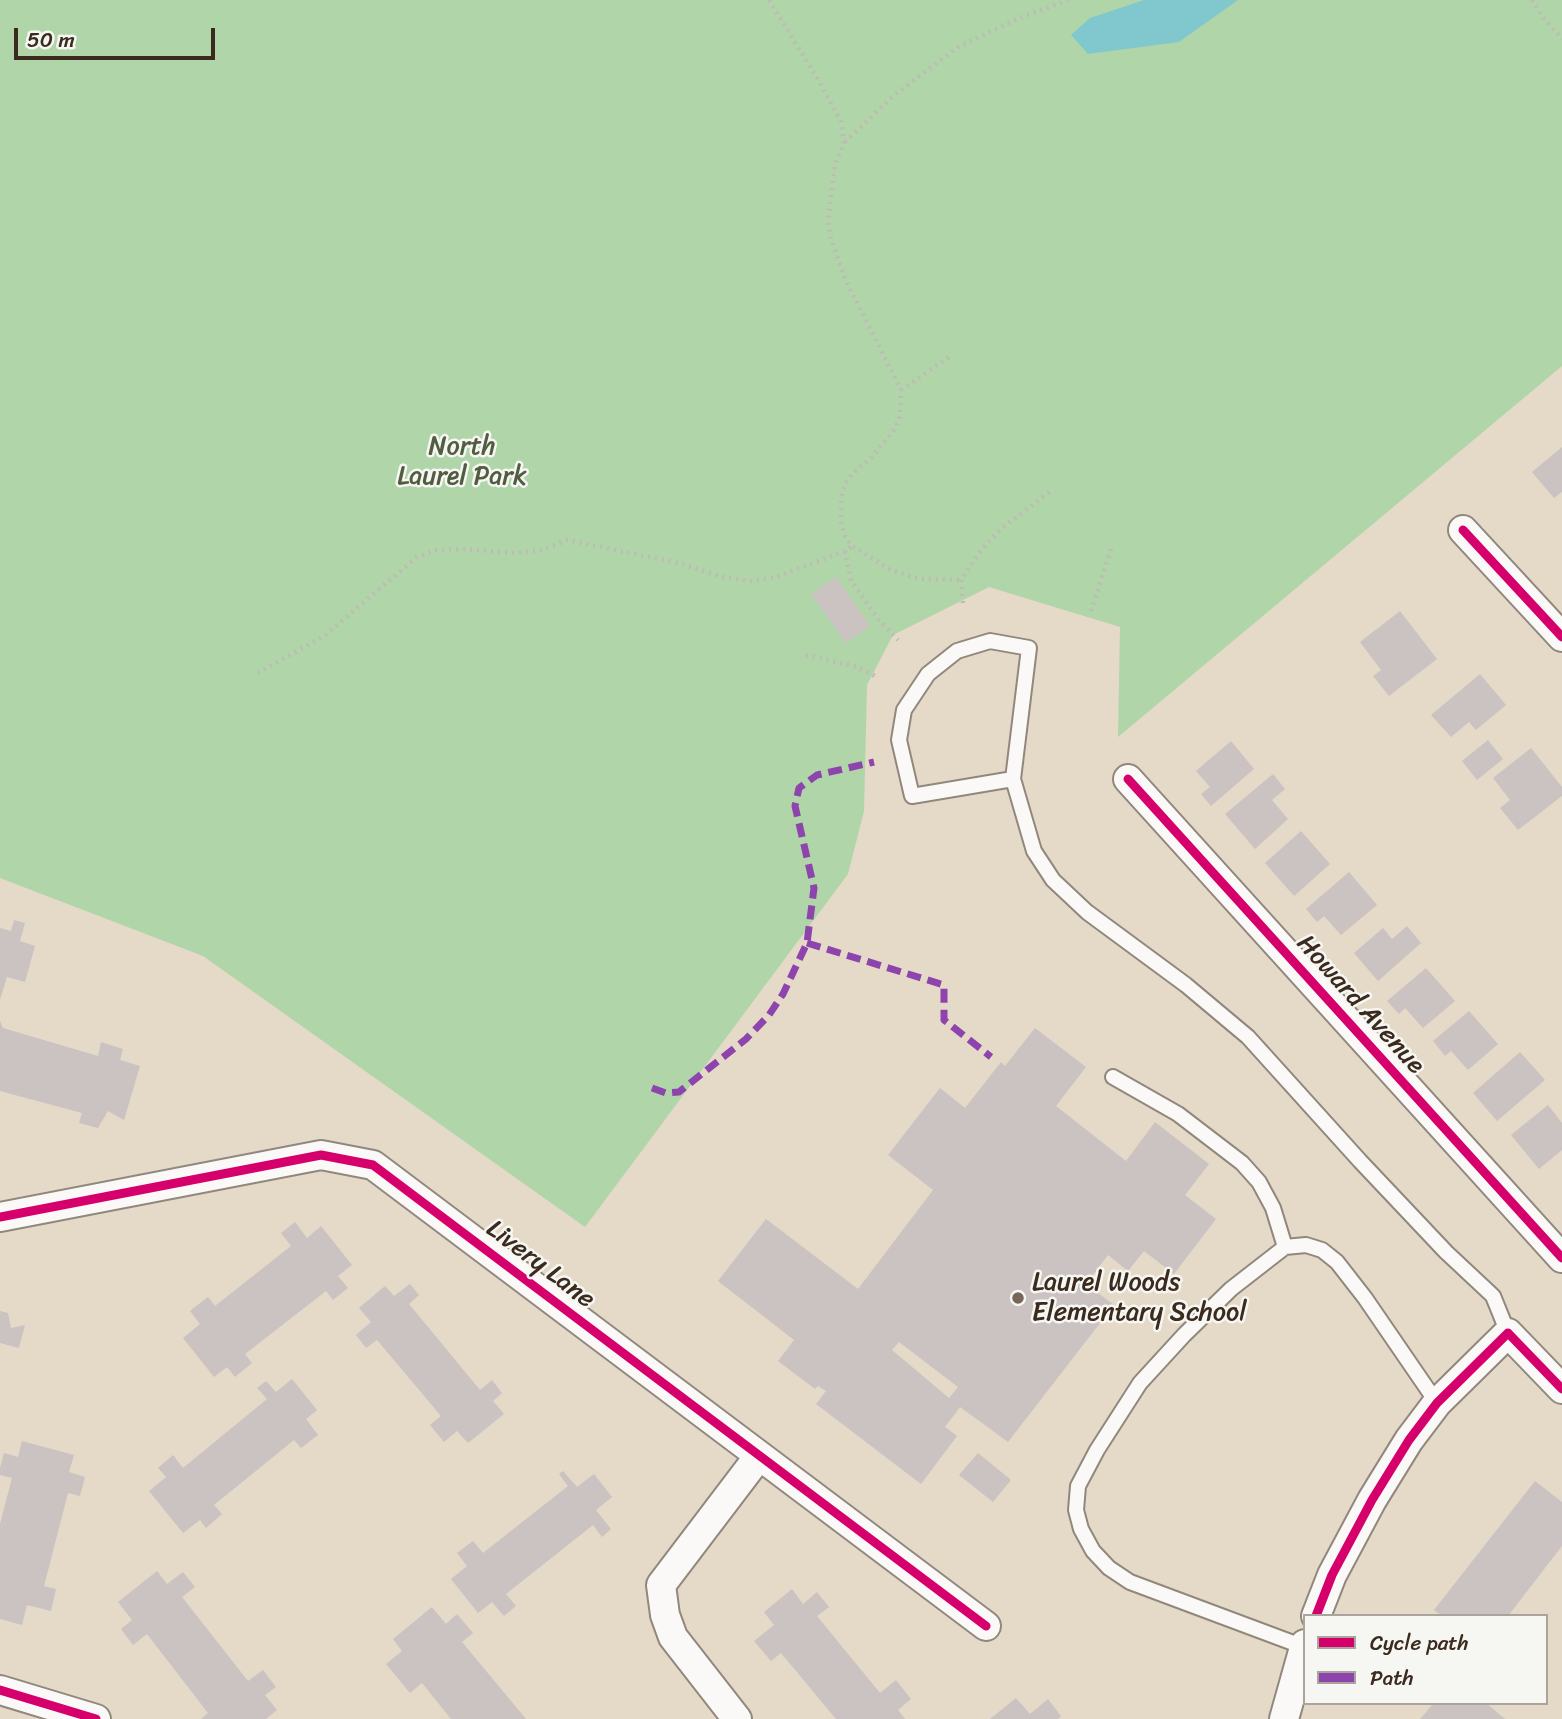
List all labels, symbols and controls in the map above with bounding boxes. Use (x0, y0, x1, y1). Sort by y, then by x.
scale bar (18, 14, 219, 58)
text: 50 m (27, 21, 75, 59)
park label: North Laurel Park (397, 431, 527, 492)
street label: Howard Avenue (1289, 929, 1431, 1081)
street label: Livery Lane (480, 1214, 600, 1316)
place label: Laurel Woods Elementary School (1032, 1267, 1247, 1328)
marker: Laurel Woods Elementary School (1010, 1290, 1026, 1306)
legend (1303, 1614, 1548, 1705)
text: Cycle path (1370, 1624, 1469, 1662)
text: Path (1370, 1659, 1413, 1697)

